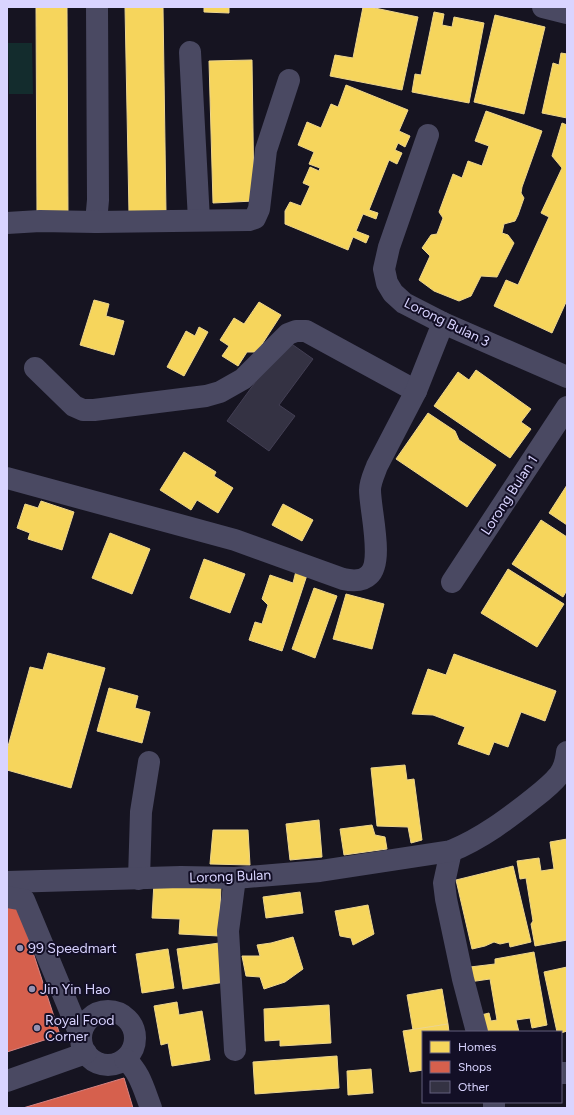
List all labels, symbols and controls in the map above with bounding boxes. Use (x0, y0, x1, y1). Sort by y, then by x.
street label: Lorong Bulan 3 (401, 294, 492, 351)
street label: Lorong Bulan 1 (477, 452, 541, 538)
street label: Lorong Bulan (189, 867, 272, 886)
place label: 99 Speedmart (28, 940, 117, 957)
marker: 99 Speedmart (15, 943, 25, 953)
place label: Jin Yin Hao (40, 981, 110, 998)
marker: Jin Yin Hao (27, 984, 37, 994)
place label: Royal Food Corner (45, 1012, 115, 1045)
marker: Royal Food Corner (32, 1023, 42, 1033)
legend (422, 1031, 562, 1103)
text: Homes (458, 1040, 497, 1054)
text: Shops (458, 1060, 492, 1074)
text: Other (458, 1080, 489, 1094)

